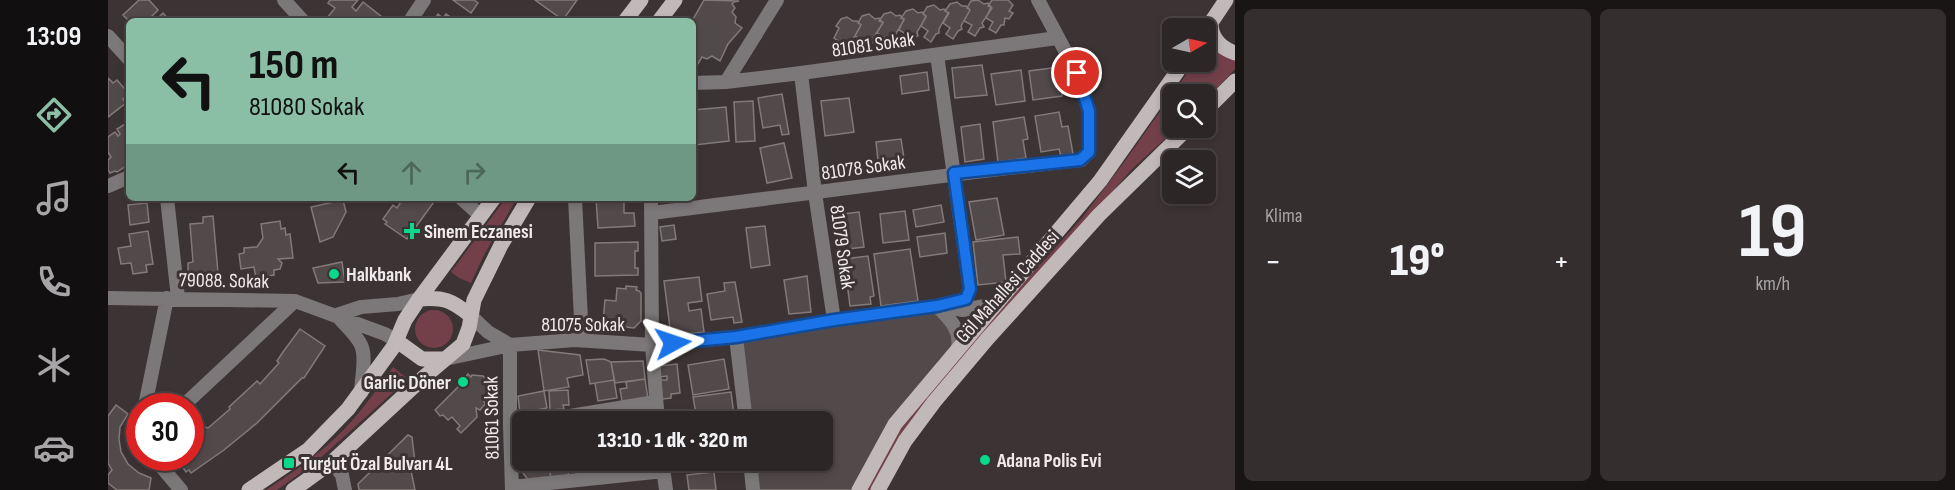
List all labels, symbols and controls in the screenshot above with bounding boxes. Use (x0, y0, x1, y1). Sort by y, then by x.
north arrow (1162, 18, 1216, 72)
map controls (1162, 18, 1216, 204)
text: 13:09 (27, 21, 81, 53)
street label: 81081 Sokak (830, 27, 916, 63)
text: 150 m (249, 40, 338, 91)
icon: left (150, 42, 228, 120)
pin (1051, 47, 1102, 98)
icon: arrive (1060, 56, 1093, 89)
button: search (1162, 84, 1216, 138)
text: 81080 Sokak (249, 91, 364, 123)
icon: directions (33, 94, 75, 136)
street label: 81078 Sokak (820, 150, 907, 186)
button: layers (1162, 150, 1216, 204)
icon: left (332, 156, 365, 189)
icon: ahead (395, 156, 428, 189)
icon: right (458, 156, 491, 189)
icon: music (33, 177, 75, 219)
text: 19 (1739, 186, 1807, 279)
street label: 81079 Sokak (824, 204, 860, 291)
text: Klima (1265, 204, 1303, 228)
place label: Sinem Eczanesi (424, 220, 533, 244)
marker: Sinem Eczanesi (405, 224, 419, 238)
street label: Göl Mahallesi Caddesi (951, 225, 1065, 348)
text: 19° (1390, 234, 1445, 289)
text: − (1265, 242, 1281, 282)
text: + (1553, 242, 1570, 282)
icon: phone (33, 261, 75, 303)
place label: Halkbank (346, 263, 412, 287)
marker: Halkbank (327, 267, 341, 281)
street label: 79088. Sokak (179, 268, 270, 294)
text: km/h (1755, 272, 1790, 296)
position arrow (641, 311, 705, 375)
street label: 81075 Sokak (541, 313, 625, 337)
icon: climate (33, 344, 75, 386)
place label: Garlic Döner (364, 371, 451, 395)
marker: Garlic Döner (456, 375, 470, 389)
street label: 81061 Sokak (479, 376, 505, 460)
speed limit sign: 30 (126, 393, 204, 471)
icon: car (33, 427, 75, 469)
text: 13:10 · 1 dk · 320 m (598, 427, 747, 454)
place label: Adana Polis Evi (996, 449, 1102, 473)
place label: Turgut Özal Bulvarı 4L (301, 452, 453, 476)
marker: Adana Polis Evi (978, 453, 992, 467)
marker: Turgut Özal Bulvarı 4L (282, 456, 296, 470)

